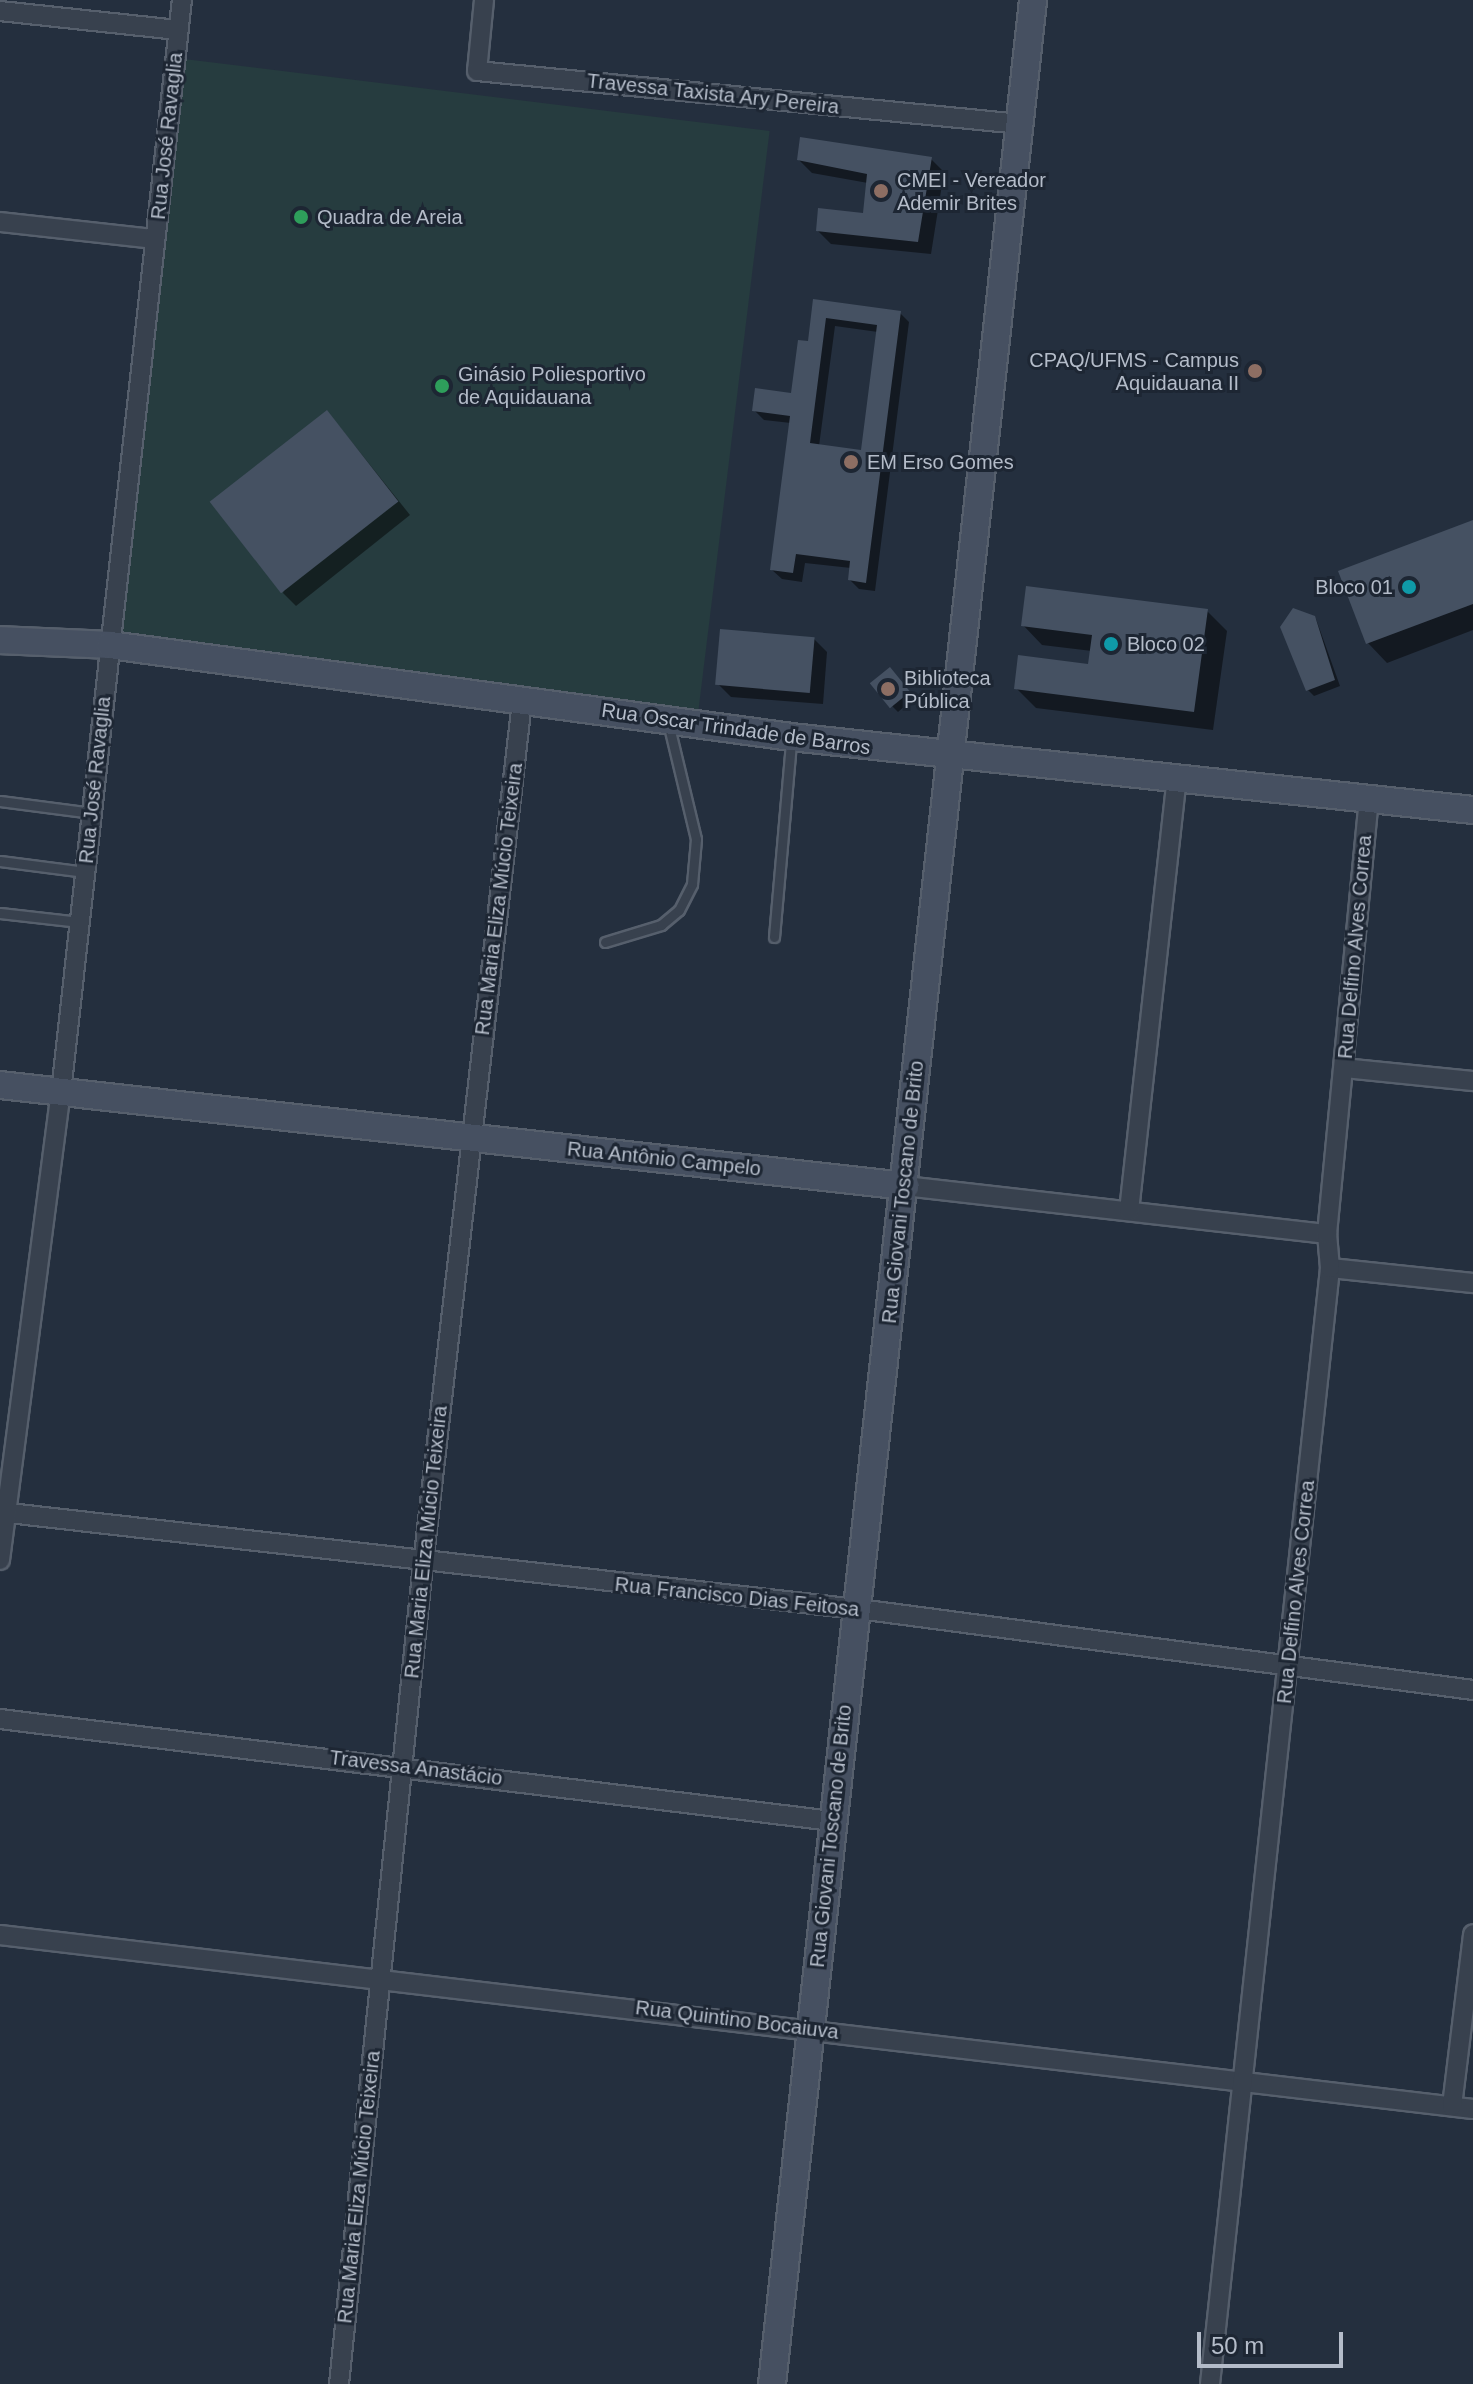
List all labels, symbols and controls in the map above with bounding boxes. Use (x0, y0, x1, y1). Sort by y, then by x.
street label: Rua José Ravaglia (146, 51, 188, 221)
street label: Travessa Taxista Ary Pereira (585, 69, 841, 119)
place label: CMEI - Vereador Ademir Brites (897, 168, 1046, 215)
marker: CMEI - Vereador Ademir Brites (872, 182, 890, 200)
place label: Quadra de Areia (317, 205, 464, 229)
marker: Quadra de Areia (292, 208, 310, 226)
place label: CPAQ/UFMS - Campus Aquidauana II (1029, 348, 1239, 395)
place label: Ginásio Poliesportivo de Aquidauana (458, 362, 646, 409)
marker: CPAQ/UFMS - Campus Aquidauana II (1246, 362, 1264, 380)
marker: Ginásio Poliesportivo de Aquidauana (433, 377, 451, 395)
place label: EM Erso Gomes (867, 450, 1014, 474)
marker: EM Erso Gomes (842, 453, 860, 471)
place label: Bloco 01 (1315, 575, 1393, 599)
marker: Bloco 01 (1400, 578, 1418, 596)
place label: Bloco 02 (1127, 632, 1205, 656)
marker: Bloco 02 (1102, 635, 1120, 653)
place label: Biblioteca Pública (904, 666, 991, 713)
marker: Biblioteca Pública (879, 680, 897, 698)
street label: Rua José Ravaglia (74, 695, 116, 865)
street label: Rua Oscar Trindade de Barros (600, 698, 872, 760)
street label: Rua Maria Eliza Múcio Teixeira (470, 761, 528, 1037)
street label: Rua Delfino Alves Correa (1333, 834, 1377, 1060)
street label: Rua Giovani Toscano de Brito (877, 1059, 929, 1325)
street label: Rua Antônio Campelo (565, 1137, 763, 1181)
street label: Rua Maria Eliza Múcio Teixeira (400, 1404, 452, 1680)
street label: Rua Delfino Alves Correa (1272, 1479, 1320, 1705)
street label: Rua Francisco Dias Feitosa (614, 1572, 860, 1622)
street label: Rua Giovani Toscano de Brito (805, 1703, 857, 1969)
street label: Travessa Anastácio (328, 1745, 504, 1791)
street label: Rua Quintino Bocaiuva (634, 1996, 840, 2044)
street label: Rua Maria Eliza Múcio Teixeira (333, 2049, 385, 2325)
scale bar (1201, 2316, 1347, 2366)
text: 50 m (1211, 2332, 1264, 2359)

